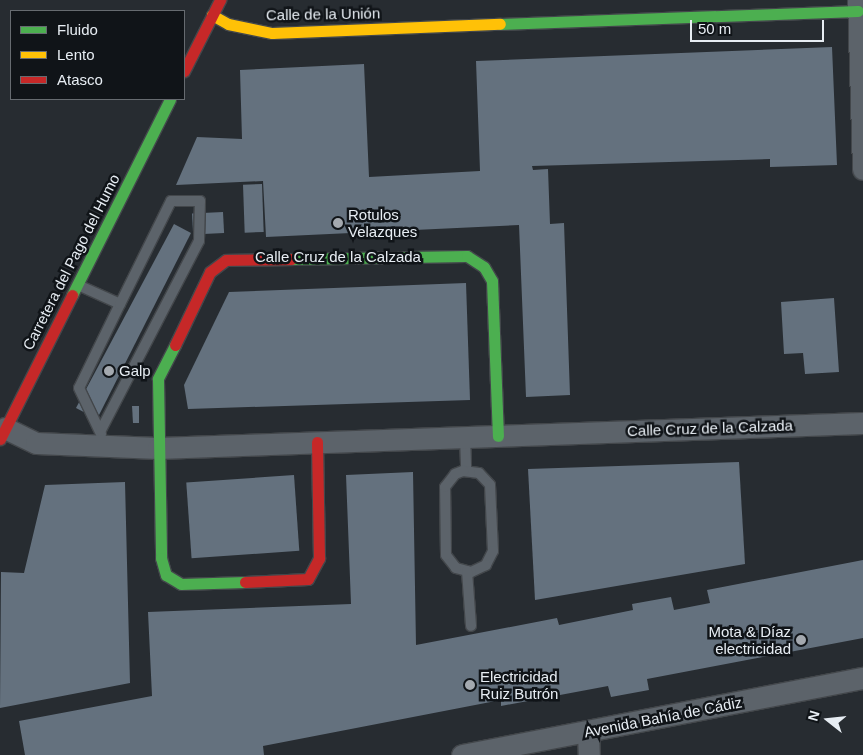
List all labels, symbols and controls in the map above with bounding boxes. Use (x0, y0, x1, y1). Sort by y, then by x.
street label: Calle de la Unión (266, 4, 380, 24)
legend (10, 10, 185, 100)
scale bar (693, 10, 827, 42)
text: 50 m (698, 20, 731, 37)
text: Fluido (57, 21, 98, 38)
text: Lento (57, 46, 95, 63)
text: Atasco (57, 71, 103, 88)
street label: Carretera del Pago del Humo (19, 171, 123, 353)
place label: Rotulos Velazques (348, 205, 417, 240)
marker: Rotulos Velazques (332, 217, 344, 229)
street label: Calle Cruz de la Calzada (255, 248, 421, 266)
place label: Galp (119, 362, 151, 380)
marker: Galp (103, 365, 115, 377)
street label: Calle Cruz de la Calzada (627, 416, 793, 440)
place label: Mota & Díaz electricidad (708, 622, 791, 657)
marker: Mota & Díaz electricidad (795, 634, 807, 646)
place label: Electricidad Ruiz Butrón (480, 667, 558, 702)
marker: Electricidad Ruiz Butrón (464, 679, 476, 691)
street label: Avenida Bahía de Cádiz (582, 693, 744, 741)
north arrow (803, 695, 853, 745)
text: N (804, 709, 823, 723)

